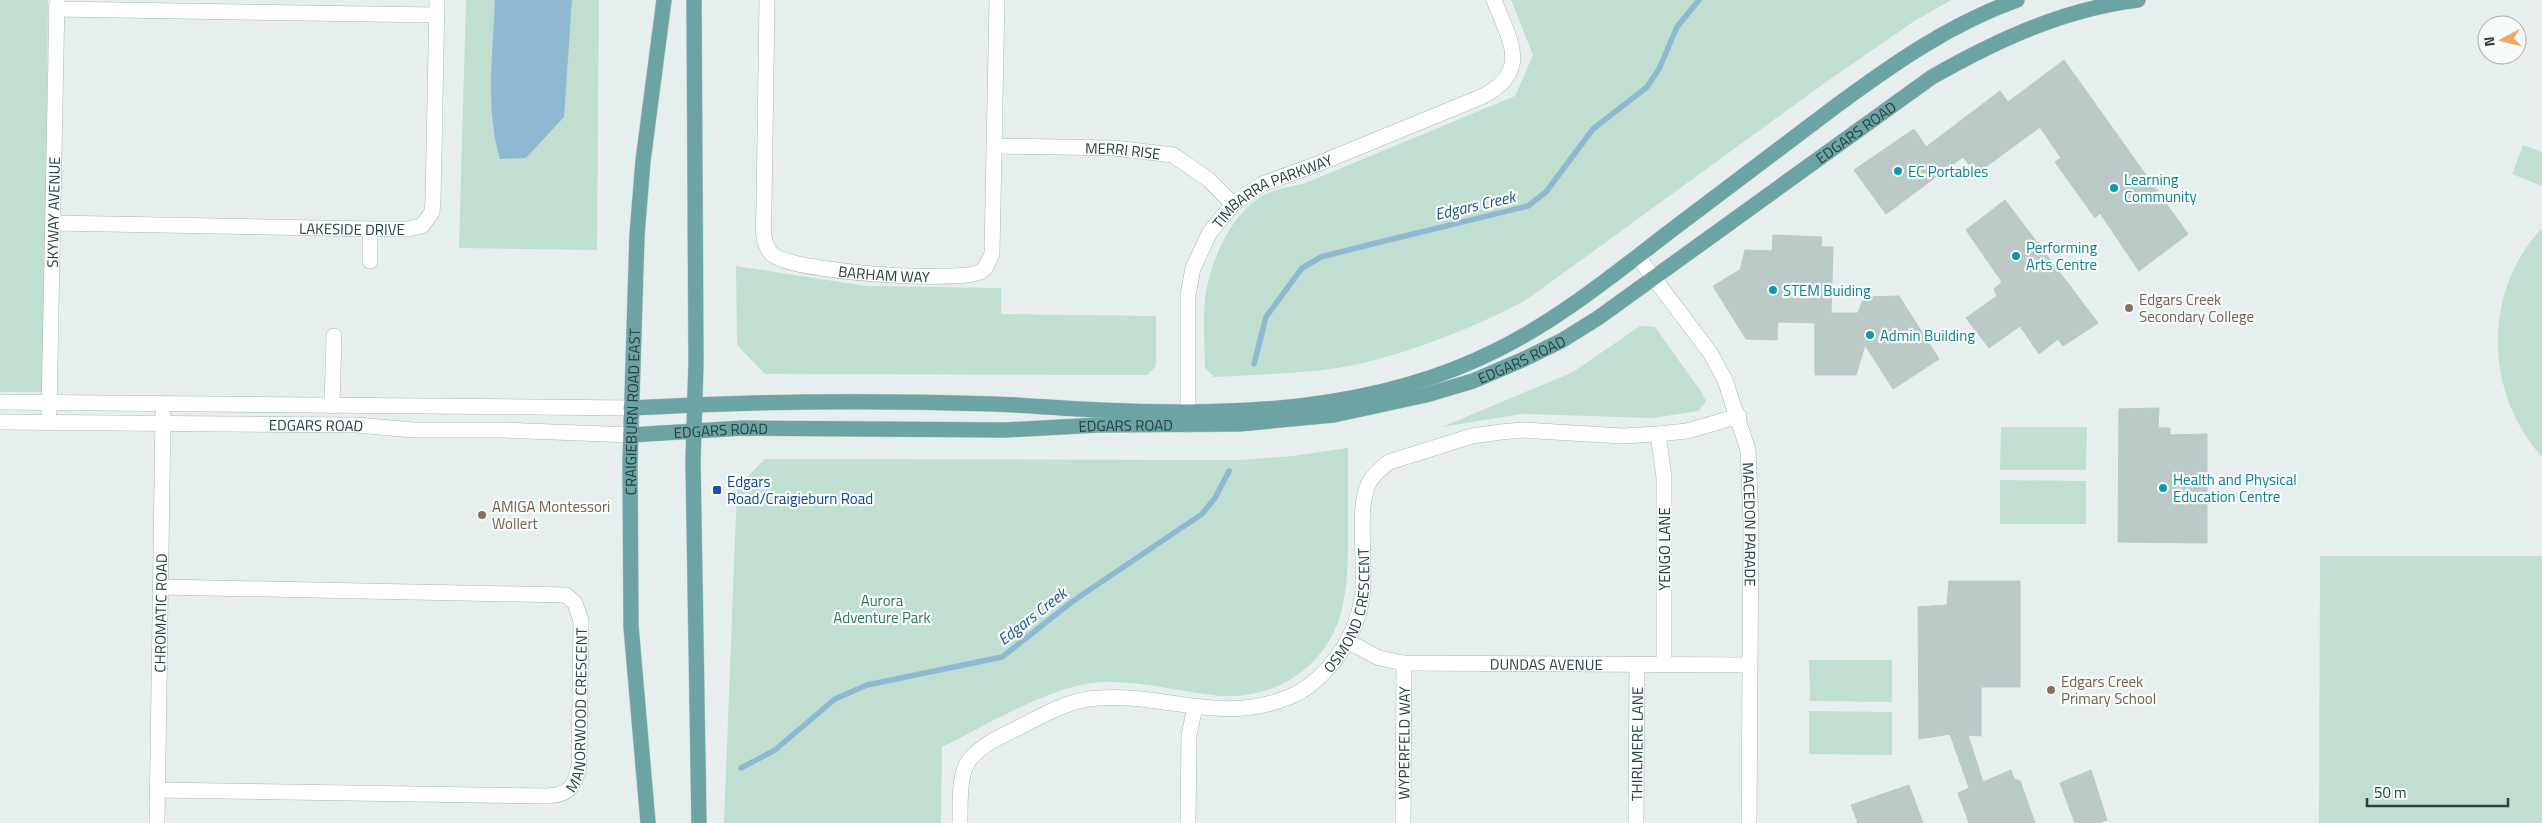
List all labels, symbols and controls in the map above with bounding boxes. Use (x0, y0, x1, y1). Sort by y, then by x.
north arrow (2477, 15, 2527, 65)
text: N (2478, 36, 2500, 48)
street label: EDGARS ROAD (1811, 95, 1901, 169)
street label: MERRI RISE (1085, 136, 1162, 165)
street label: TIMBARRA PARKWAY (1206, 148, 1336, 233)
street label: SKYWAY AVENUE (40, 156, 65, 268)
place label: EC Portables (1908, 160, 1988, 183)
marker: EC Portables (1892, 165, 1904, 177)
place label: Learning Community (2124, 168, 2197, 208)
marker: Learning Community (2108, 182, 2120, 194)
water label: Edgars Creek (1433, 184, 1519, 226)
street label: LAKESIDE DRIVE (299, 216, 405, 241)
place label: Performing Arts Centre (2026, 236, 2097, 276)
marker: Performing Arts Centre (2010, 250, 2022, 262)
street label: BARHAM WAY (837, 259, 930, 288)
place label: STEM Buiding (1783, 279, 1871, 302)
marker: STEM Buiding (1767, 284, 1779, 296)
place label: Edgars Creek Secondary College (2139, 288, 2254, 328)
marker: Edgars Creek Secondary College (2123, 302, 2135, 314)
place label: Admin Building (1880, 324, 1975, 347)
street label: CRAIGIEBURN ROAD EAST (618, 328, 646, 495)
street label: EDGARS ROAD (1474, 329, 1569, 389)
marker: Admin Building (1864, 329, 1876, 341)
street label: EDGARS ROAD (269, 413, 364, 437)
street label: EDGARS ROAD (1078, 413, 1173, 438)
street label: EDGARS ROAD (673, 416, 768, 444)
street label: MACEDON PARADE (1737, 462, 1763, 587)
place label: Health and Physical Education Centre (2173, 468, 2297, 508)
place label: Edgars Road/Craigieburn Road (727, 470, 873, 510)
marker: Health and Physical Education Centre (2157, 482, 2169, 494)
marker: Edgars Road/Craigieburn Road (711, 484, 723, 496)
place label: AMIGA Montessori Wollert (492, 495, 610, 535)
street label: YENGO LANE (1653, 507, 1676, 591)
marker: AMIGA Montessori Wollert (476, 509, 488, 521)
street label: OSMOND CRESCENT (1317, 547, 1375, 678)
street label: CHROMATIC ROAD (148, 553, 172, 673)
water label: Edgars Creek (992, 580, 1073, 651)
park label: Aurora Adventure Park (833, 589, 931, 629)
street label: MANORWOOD CRESCENT (559, 627, 592, 797)
street label: DUNDAS AVENUE (1490, 652, 1603, 676)
place label: Edgars Creek Primary School (2061, 670, 2156, 710)
marker: Edgars Creek Primary School (2045, 684, 2057, 696)
street label: WYPERFELD WAY (1392, 686, 1415, 800)
street label: THIRLMERE LANE (1625, 687, 1648, 801)
scale bar (2367, 776, 2508, 808)
text: 50 m (2374, 781, 2407, 804)

